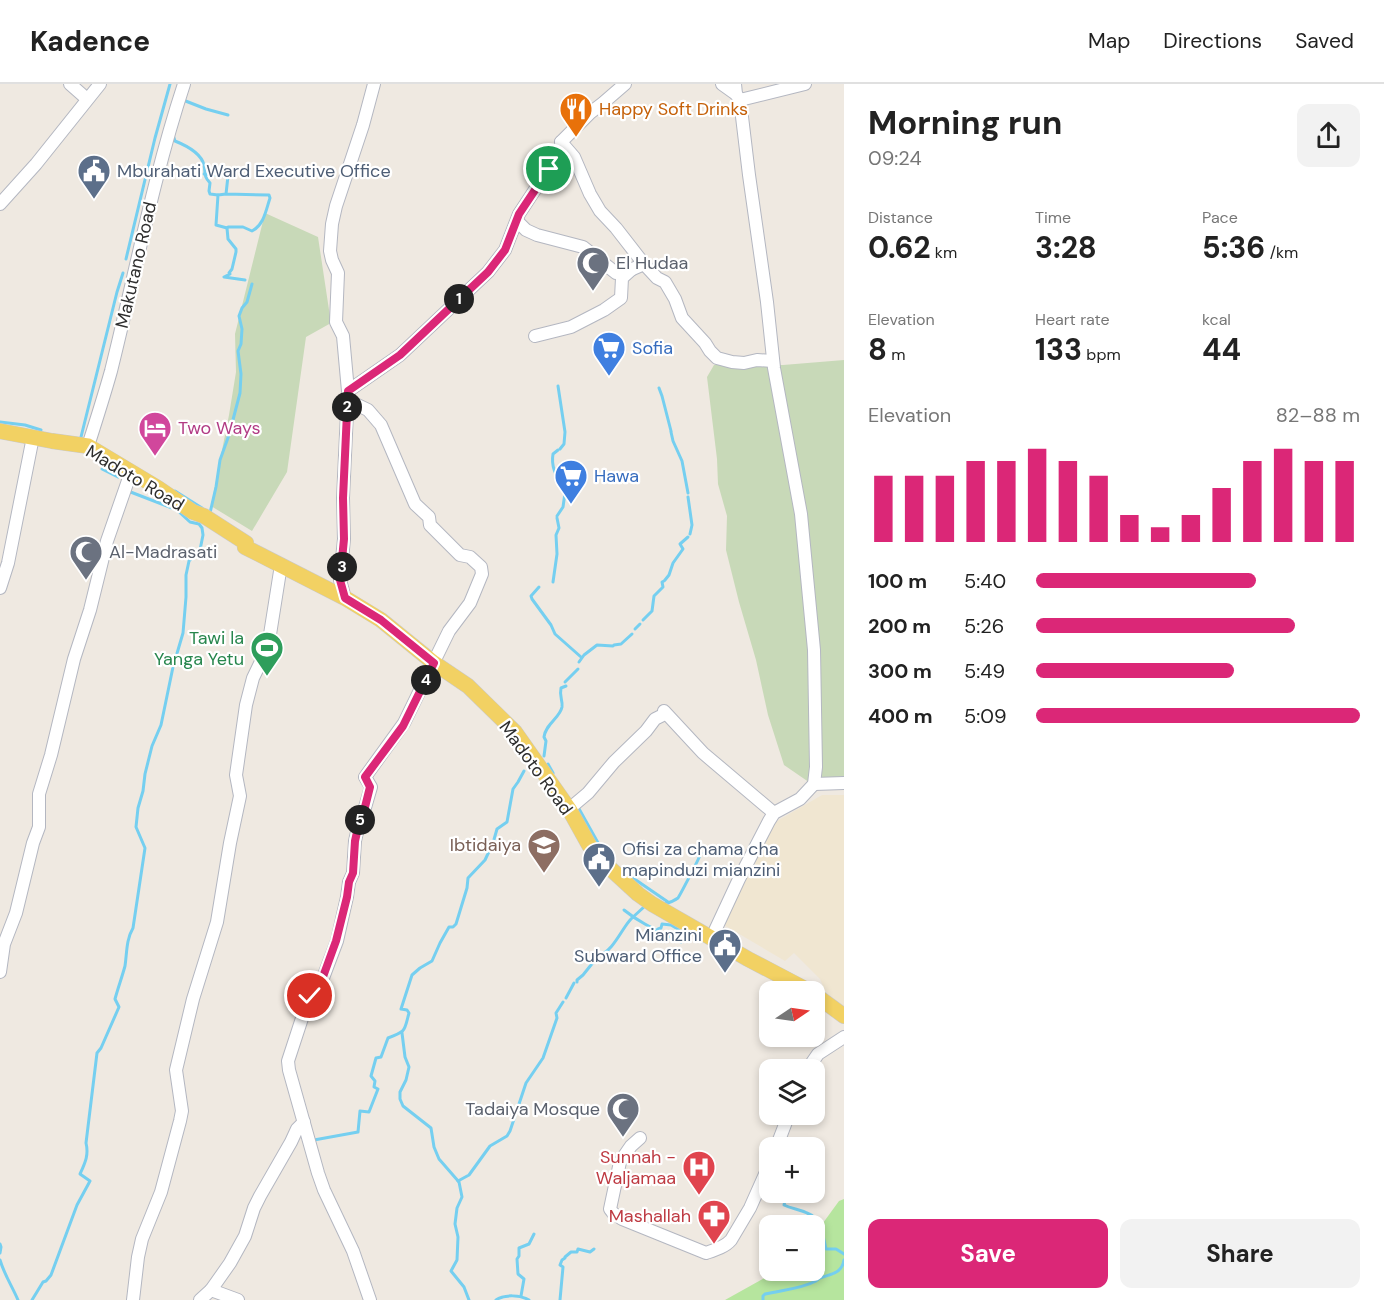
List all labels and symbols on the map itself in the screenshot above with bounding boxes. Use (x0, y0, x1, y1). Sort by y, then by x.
restaurant icon: Happy Soft Drinks (558, 91, 594, 138)
place label: Happy Soft Drinks (599, 97, 748, 121)
pin (523, 143, 574, 194)
public building icon: Mburahati Ward Executive Office (76, 153, 112, 200)
place label: Mburahati Ward Executive Office (117, 159, 391, 183)
street label: Makutano Road (110, 200, 162, 330)
mosque icon: El Hudaa (575, 245, 611, 292)
place label: El Hudaa (616, 251, 688, 275)
pin: 1 (444, 284, 474, 314)
supermarket icon: Sofia (591, 330, 627, 377)
place label: Sofia (632, 336, 673, 360)
pin: 2 (332, 392, 362, 422)
hotel icon: Two Ways (137, 410, 173, 457)
place label: Two Ways (178, 416, 261, 440)
street label: Madoto Road (81, 439, 189, 517)
supermarket icon: Hawa (553, 458, 589, 505)
place label: Hawa (594, 464, 639, 488)
mosque icon: Al-Madrasati (68, 534, 104, 581)
place label: Al-Madrasati (109, 540, 217, 564)
pin: 3 (327, 552, 357, 582)
place label: Tawi la Yanga Yetu (154, 626, 244, 671)
sports icon: Tawi la Yanga Yetu (249, 630, 285, 677)
pin: 4 (411, 665, 441, 695)
street label: Madoto Road (494, 716, 578, 820)
pin: 5 (345, 805, 375, 835)
school or university icon: Ibtidaiya (526, 827, 562, 874)
place label: Ibtidaiya (450, 833, 521, 857)
place label: Ofisi za chama cha mapinduzi mianzini (622, 837, 780, 882)
public building icon: Ofisi za chama cha mapinduzi mianzini (581, 841, 617, 888)
place label: Mianzini Subward Office (574, 923, 702, 968)
public building icon: Mianzini Subward Office (707, 927, 743, 974)
pin (284, 970, 335, 1021)
north arrow (759, 981, 825, 1047)
mosque icon: Tadaiya Mosque (605, 1091, 641, 1138)
place label: Tadaiya Mosque (465, 1097, 600, 1121)
place label: Sunnah - Waljamaa (596, 1145, 676, 1190)
hospital icon: Sunnah - Waljamaa (681, 1149, 717, 1196)
pharmacy icon: Mashallah (696, 1198, 732, 1245)
place label: Mashallah (609, 1204, 691, 1228)

